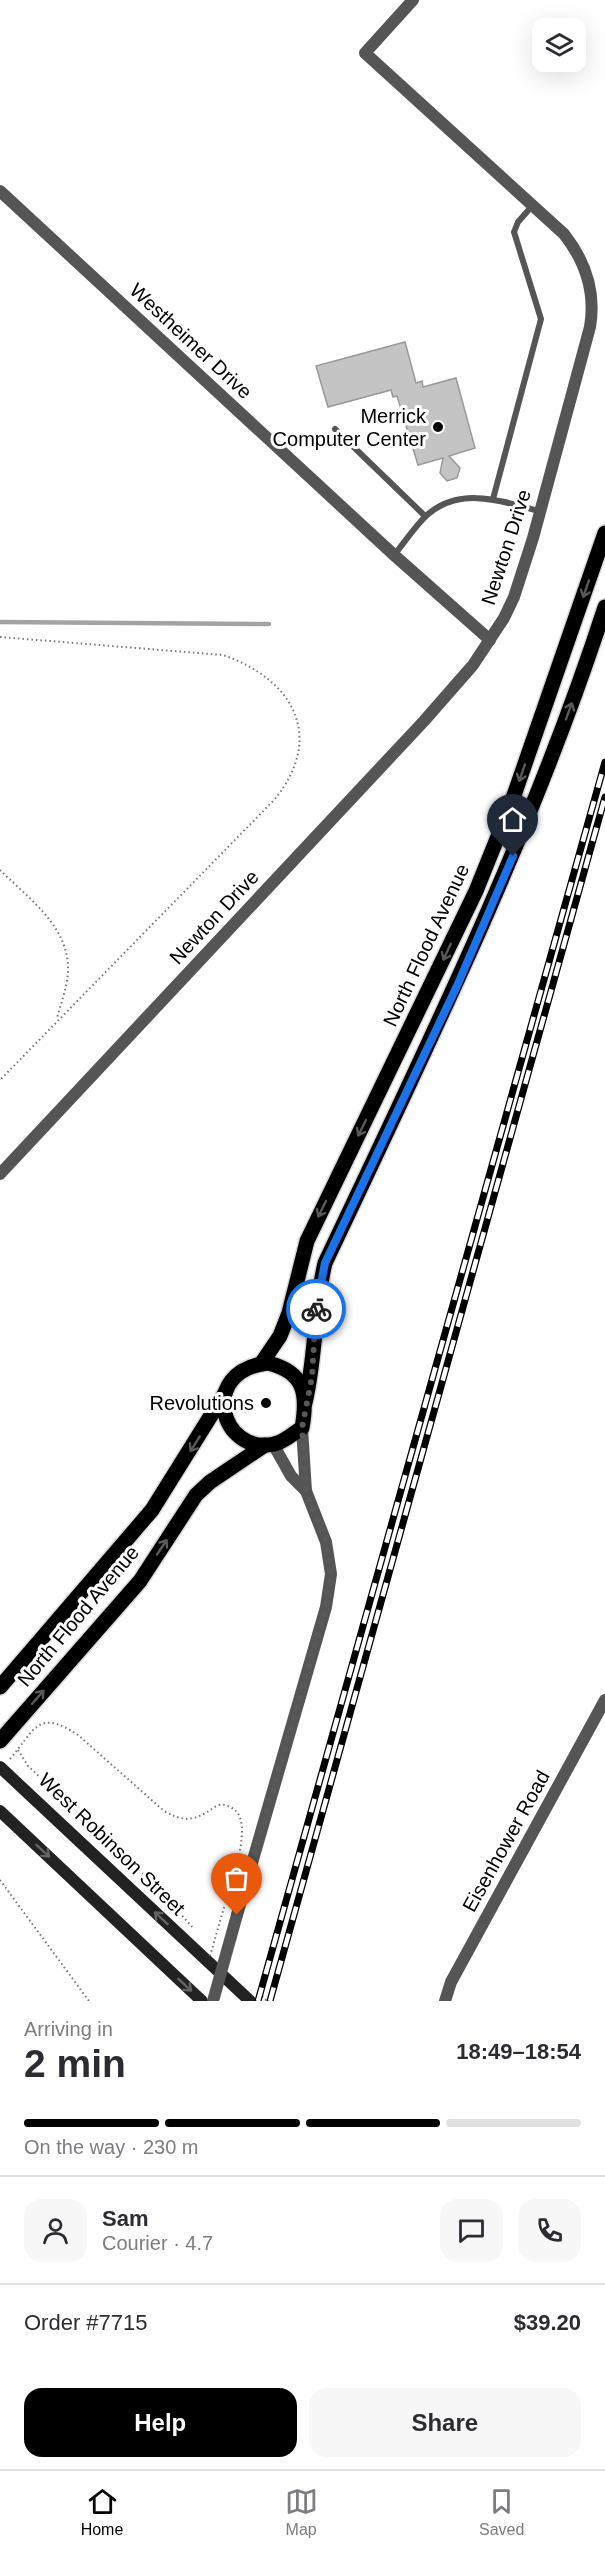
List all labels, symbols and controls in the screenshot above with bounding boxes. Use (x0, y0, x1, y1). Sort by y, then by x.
map controls (532, 18, 586, 72)
button: layers (532, 18, 586, 72)
street label: Westheimer Drive (126, 279, 256, 403)
place label: Merrick Computer Center (273, 405, 427, 450)
marker: Merrick Computer Center (431, 420, 445, 434)
street label: Newton Drive (477, 487, 535, 607)
one-way arrow (580, 579, 591, 597)
one-way arrow (564, 702, 575, 721)
one-way arrow (516, 763, 527, 782)
pin (487, 794, 538, 856)
icon: home (496, 803, 529, 836)
street label: North Flood Avenue (379, 860, 473, 1030)
street label: Newton Drive (165, 866, 263, 968)
one-way arrow (440, 943, 452, 961)
one-way arrow (356, 1119, 368, 1137)
one-way arrow (316, 1200, 328, 1218)
courier (286, 1279, 346, 1339)
icon: bike (300, 1293, 333, 1326)
place label: Revolutions (149, 1392, 254, 1414)
marker: Revolutions (259, 1396, 273, 1410)
one-way arrow (189, 1435, 201, 1452)
one-way arrow (157, 1539, 169, 1556)
street label: North Flood Avenue (13, 1541, 143, 1691)
one-way arrow (32, 1689, 45, 1705)
street label: Eisenhower Road (458, 1767, 554, 1915)
street label: West Robinson Street (35, 1769, 190, 1920)
one-way arrow (35, 1844, 50, 1858)
pin (211, 1853, 262, 1915)
icon: bag (220, 1862, 253, 1895)
one-way arrow (154, 1910, 169, 1925)
one-way arrow (177, 1977, 192, 1992)
text: Arriving in (24, 2018, 113, 2040)
text: 18:49–18:54 (456, 2039, 581, 2064)
text: 2 min (24, 2042, 126, 2085)
text: On the way · 230 m (24, 2136, 199, 2158)
button: person (24, 2199, 87, 2262)
button: chat (440, 2199, 503, 2262)
button: phone (518, 2199, 581, 2262)
text: Sam (102, 2206, 148, 2231)
text: Courier · 4.7 (102, 2232, 213, 2254)
text: Order #7715 (24, 2310, 148, 2335)
text: $39.20 (514, 2310, 581, 2335)
button: Help (24, 2388, 297, 2457)
button: Share (309, 2388, 581, 2457)
tab: Home (81, 2485, 123, 2539)
tab: Map (285, 2485, 318, 2539)
tab: Saved (479, 2485, 524, 2539)

